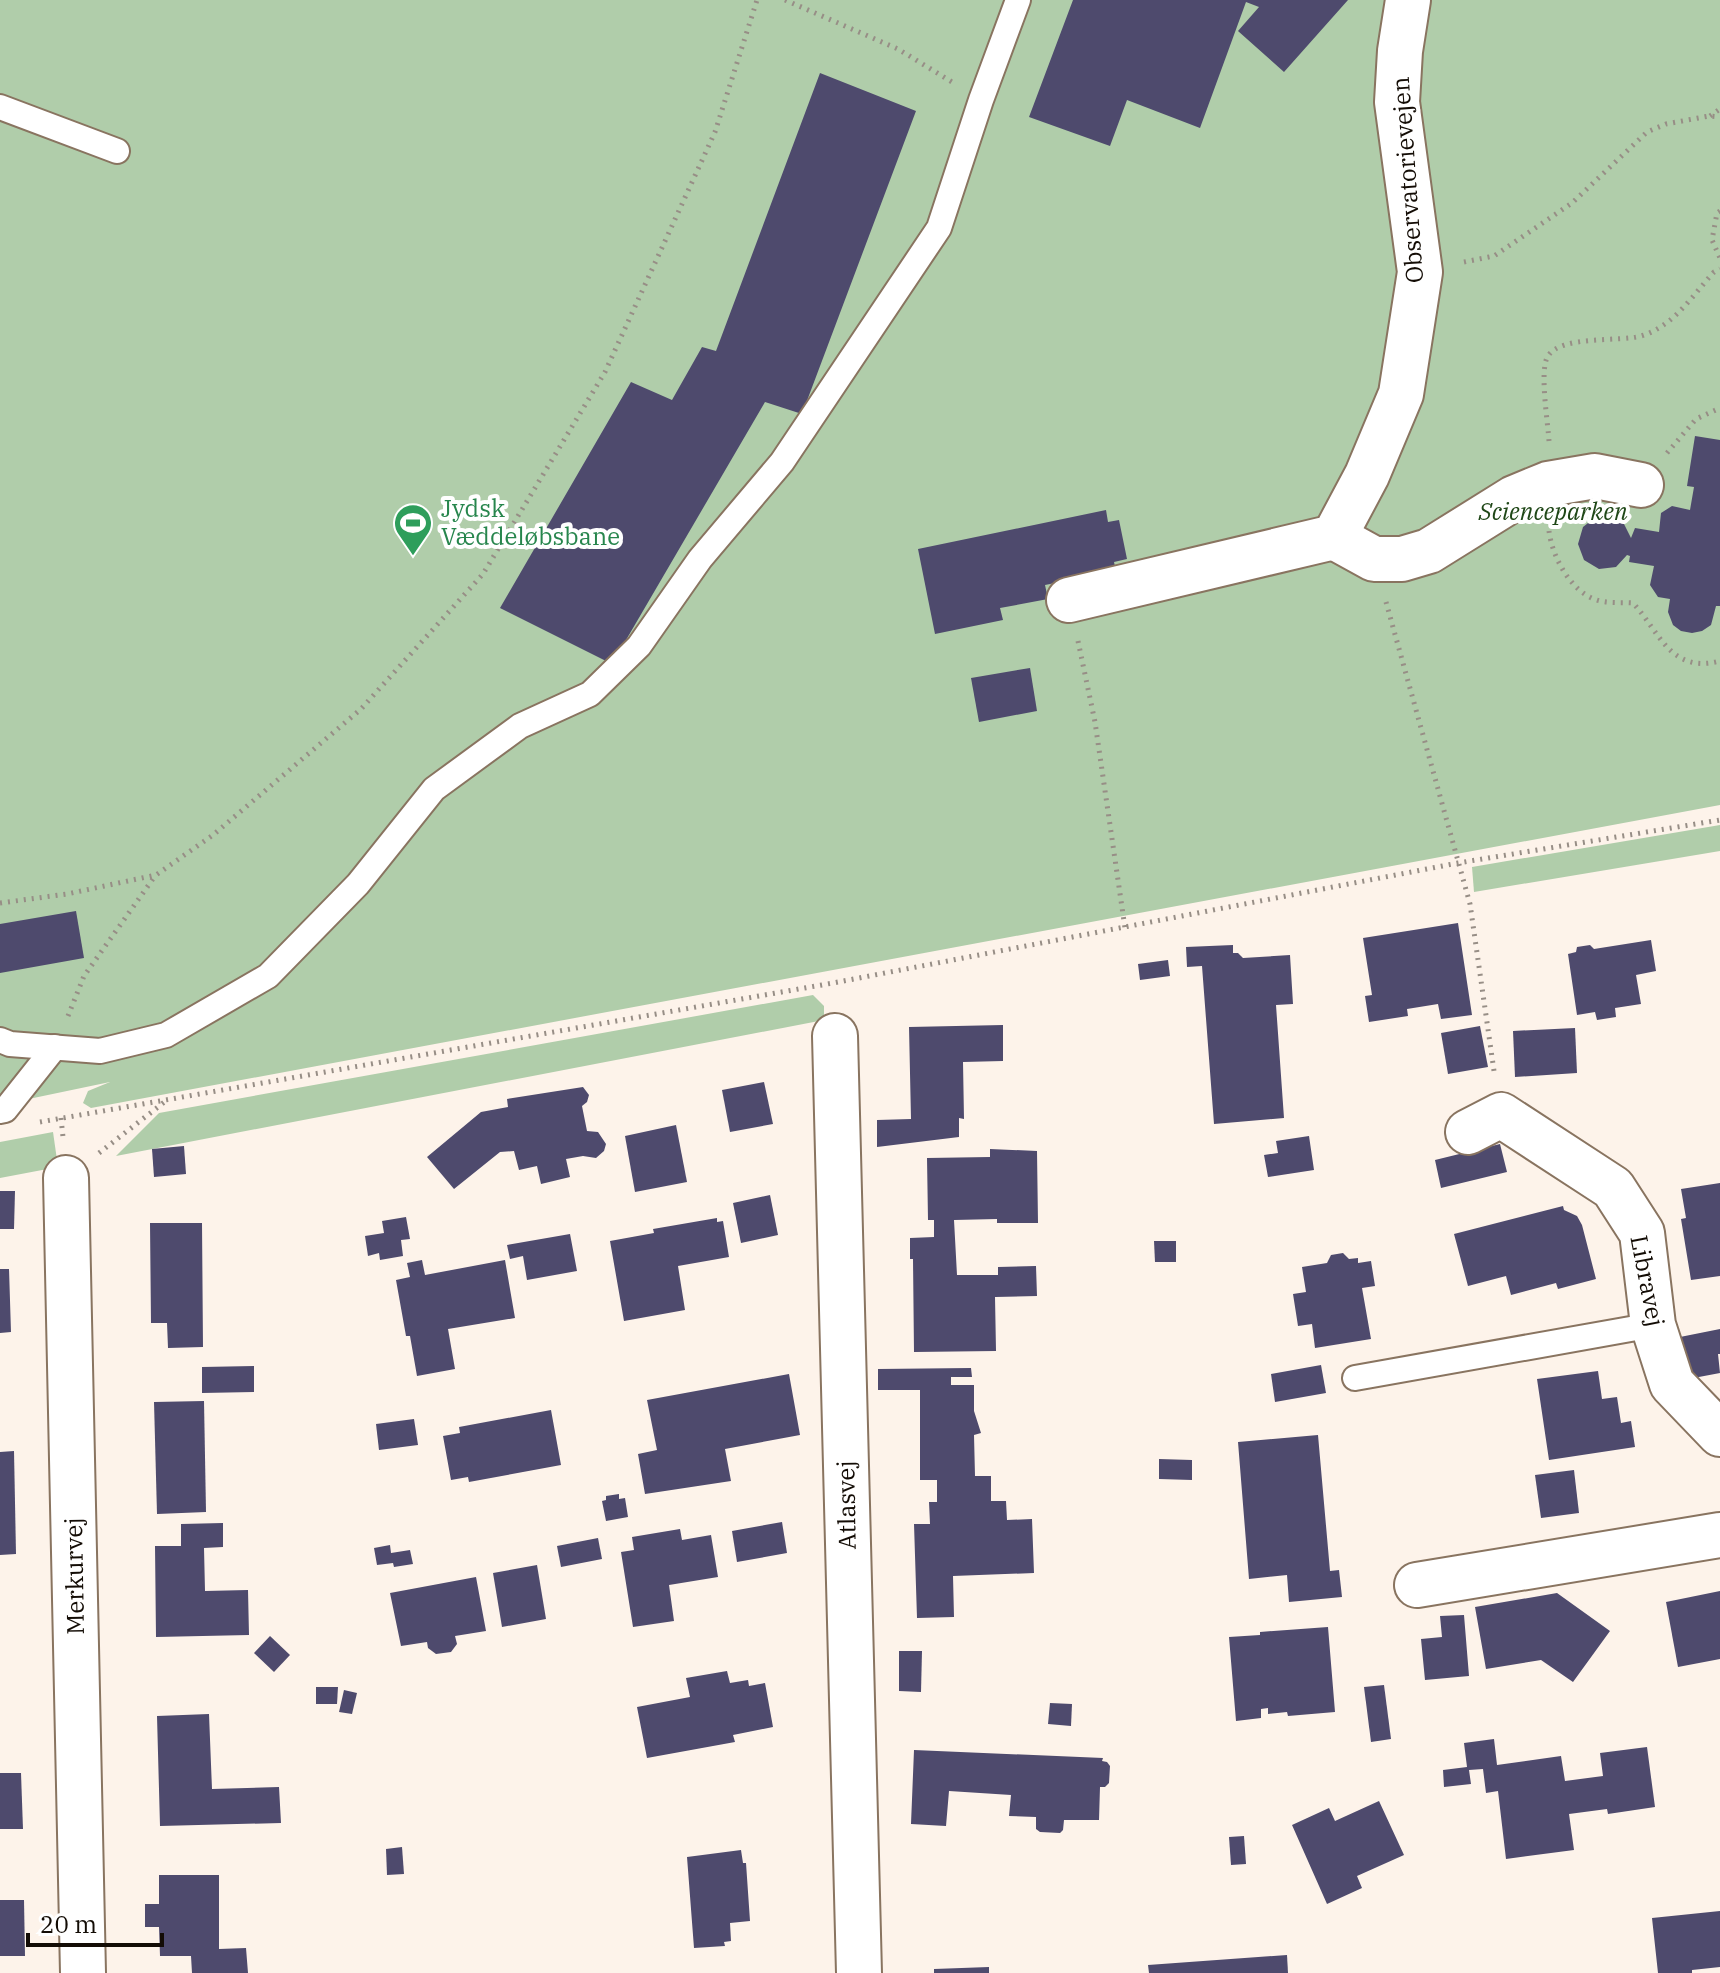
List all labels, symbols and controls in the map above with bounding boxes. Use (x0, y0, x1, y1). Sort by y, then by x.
street label: Observatorievejen (1384, 76, 1430, 284)
place label: Jydsk Væddeløbsbane (441, 492, 620, 552)
park label: Scienceparken (1477, 495, 1628, 527)
sports icon: Jydsk Væddeløbsbane (392, 502, 434, 557)
street label: Libravej (1623, 1232, 1672, 1329)
street label: Atlasvej (829, 1460, 863, 1550)
street label: Merkurvej (57, 1517, 91, 1635)
scale bar (28, 1897, 162, 1947)
text: 20 m (40, 1908, 97, 1940)

